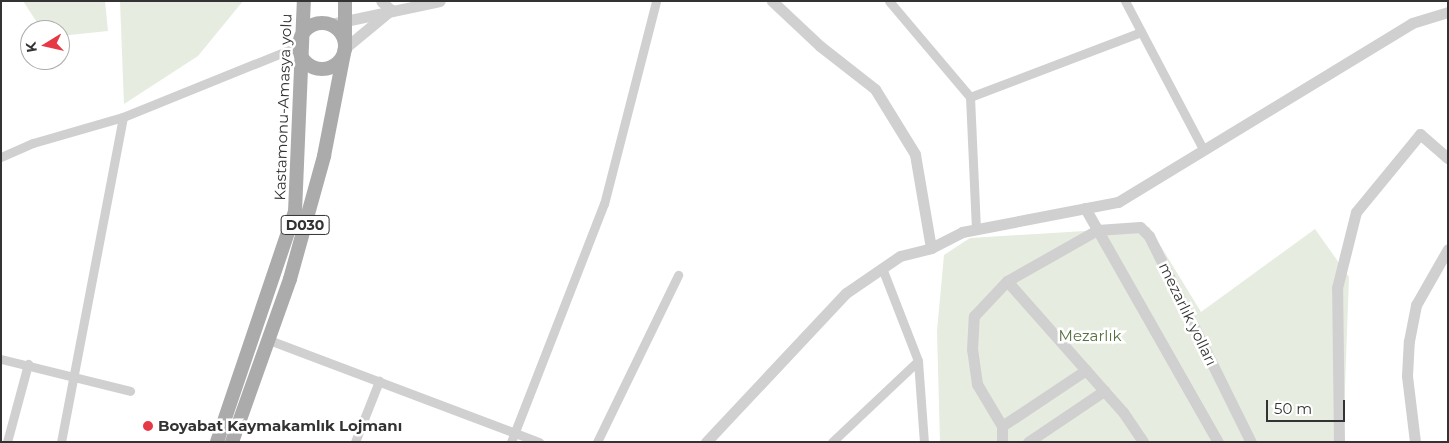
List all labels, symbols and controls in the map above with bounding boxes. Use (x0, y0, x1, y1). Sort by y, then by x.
street label: Kastamonu-Amasya yolu (271, 13, 295, 201)
north arrow (20, 20, 70, 70)
text: K (21, 41, 41, 54)
road number: D030 (280, 214, 330, 236)
street label: mezarlık yolları (1155, 260, 1221, 368)
park label: Mezarlık (1059, 327, 1121, 345)
scale bar (1269, 390, 1348, 422)
text: 50 m (1274, 399, 1312, 418)
place label: Boyabat Kaymakamlık Lojmanı (158, 417, 402, 435)
marker: Boyabat Kaymakamlık Lojmanı (142, 420, 154, 432)

